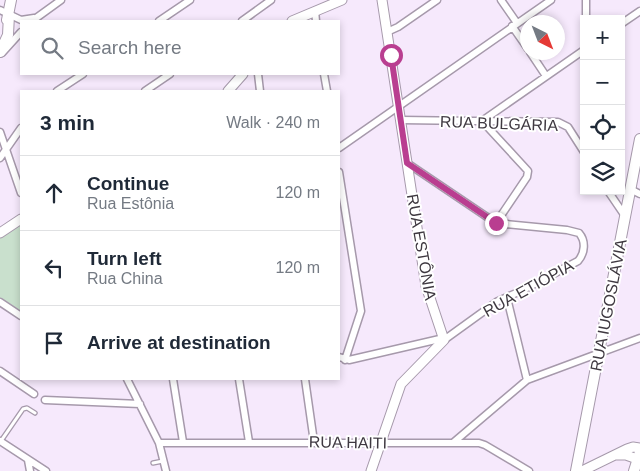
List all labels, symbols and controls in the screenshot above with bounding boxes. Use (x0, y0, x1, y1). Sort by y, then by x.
north arrow (520, 15, 565, 60)
map controls (580, 15, 625, 195)
button: + (580, 15, 625, 60)
search box (20, 20, 340, 75)
icon: search (38, 34, 66, 62)
text: Search here (78, 37, 182, 58)
route start (380, 44, 403, 67)
button: − (580, 60, 625, 105)
button: locate (580, 105, 625, 150)
text: 3 min (40, 111, 95, 134)
street label: RUA BULGÁRIA (440, 112, 559, 134)
text: Walk · 240 m (226, 114, 320, 131)
button: layers (580, 150, 625, 195)
text: Continue (87, 173, 169, 194)
icon: ahead (40, 179, 68, 207)
text: 120 m (276, 184, 320, 201)
street label: RUA ESTÔNIA (404, 192, 440, 302)
text: Rua Estônia (87, 195, 174, 212)
route end (485, 212, 508, 235)
street label: RUA IUGOSLÁVIA (586, 237, 630, 373)
text: Turn left (87, 248, 162, 269)
icon: left (40, 254, 68, 282)
street label: RUA ETIÓPIA (480, 256, 577, 320)
text: 120 m (276, 259, 320, 276)
text: Rua China (87, 270, 163, 287)
icon: arrive (40, 329, 68, 357)
text: Arrive at destination (87, 332, 271, 353)
street label: RUA HAITI (309, 433, 387, 452)

